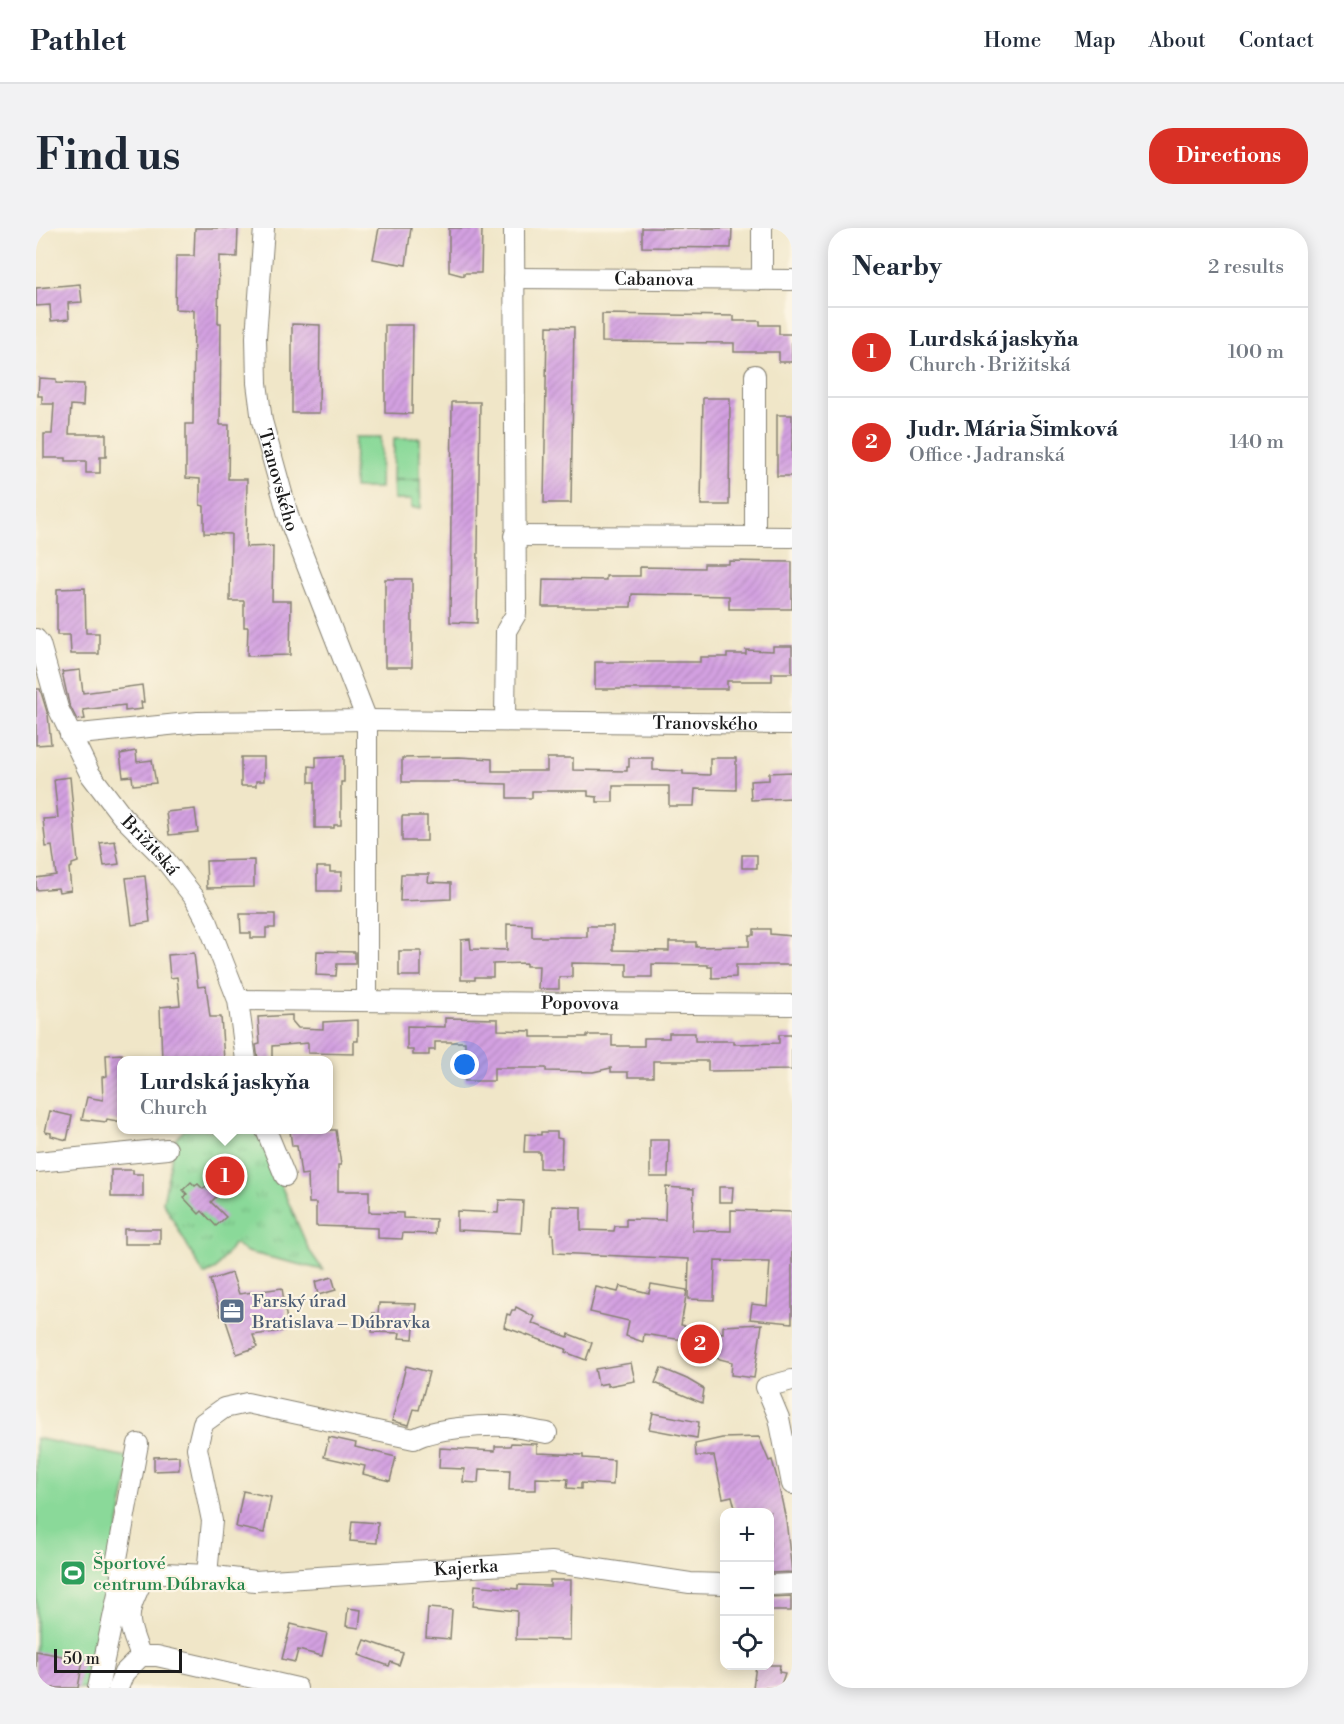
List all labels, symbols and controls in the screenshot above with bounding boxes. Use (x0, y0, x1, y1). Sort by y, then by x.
text: Pathlet (30, 24, 126, 59)
text: Home (984, 28, 1041, 54)
text: Map (1074, 28, 1116, 54)
text: About (1149, 28, 1206, 54)
text: Contact (1239, 28, 1314, 54)
button: Directions (1149, 128, 1308, 184)
text: Find us (36, 130, 180, 183)
text: Nearby (852, 251, 942, 283)
text: 2 results (1208, 255, 1284, 280)
street label: Cabanova (614, 268, 695, 291)
text: Lurdská jaskyňa (909, 326, 1079, 353)
text: 1 (867, 340, 876, 365)
text: 100 m (1228, 340, 1284, 365)
text: Church · Brižitská (909, 353, 1071, 378)
text: Judr. Mária Šimková (909, 416, 1118, 443)
street label: Tranovského (253, 426, 304, 535)
text: 2 (865, 430, 878, 455)
text: 140 m (1229, 430, 1284, 455)
text: Office · Jadranská (909, 443, 1065, 468)
street label: Tranovského (653, 712, 758, 736)
street label: Brižitská (115, 810, 185, 881)
street label: Popovova (541, 992, 620, 1015)
your location (450, 1050, 479, 1079)
popup (117, 1056, 333, 1134)
text: Lurdská jaskyňa (140, 1069, 310, 1096)
text: Church (140, 1096, 207, 1121)
pin: 1 (206, 1154, 244, 1198)
place label: Farský úrad Bratislava – Dúbravka (251, 1290, 431, 1334)
office icon: Farský úrad Bratislava – Dúbravka (217, 1296, 247, 1326)
pin: 2 (680, 1322, 720, 1366)
map controls (720, 1508, 774, 1670)
button: + (720, 1508, 774, 1562)
place label: Športové centrum Dúbravka (93, 1552, 246, 1596)
street label: Kajerka (433, 1554, 500, 1581)
sports icon: Športové centrum Dúbravka (58, 1558, 88, 1588)
button: − (720, 1562, 774, 1616)
button: locate (720, 1616, 774, 1670)
scale bar (54, 1646, 182, 1674)
text: 50 m (63, 1649, 100, 1669)

